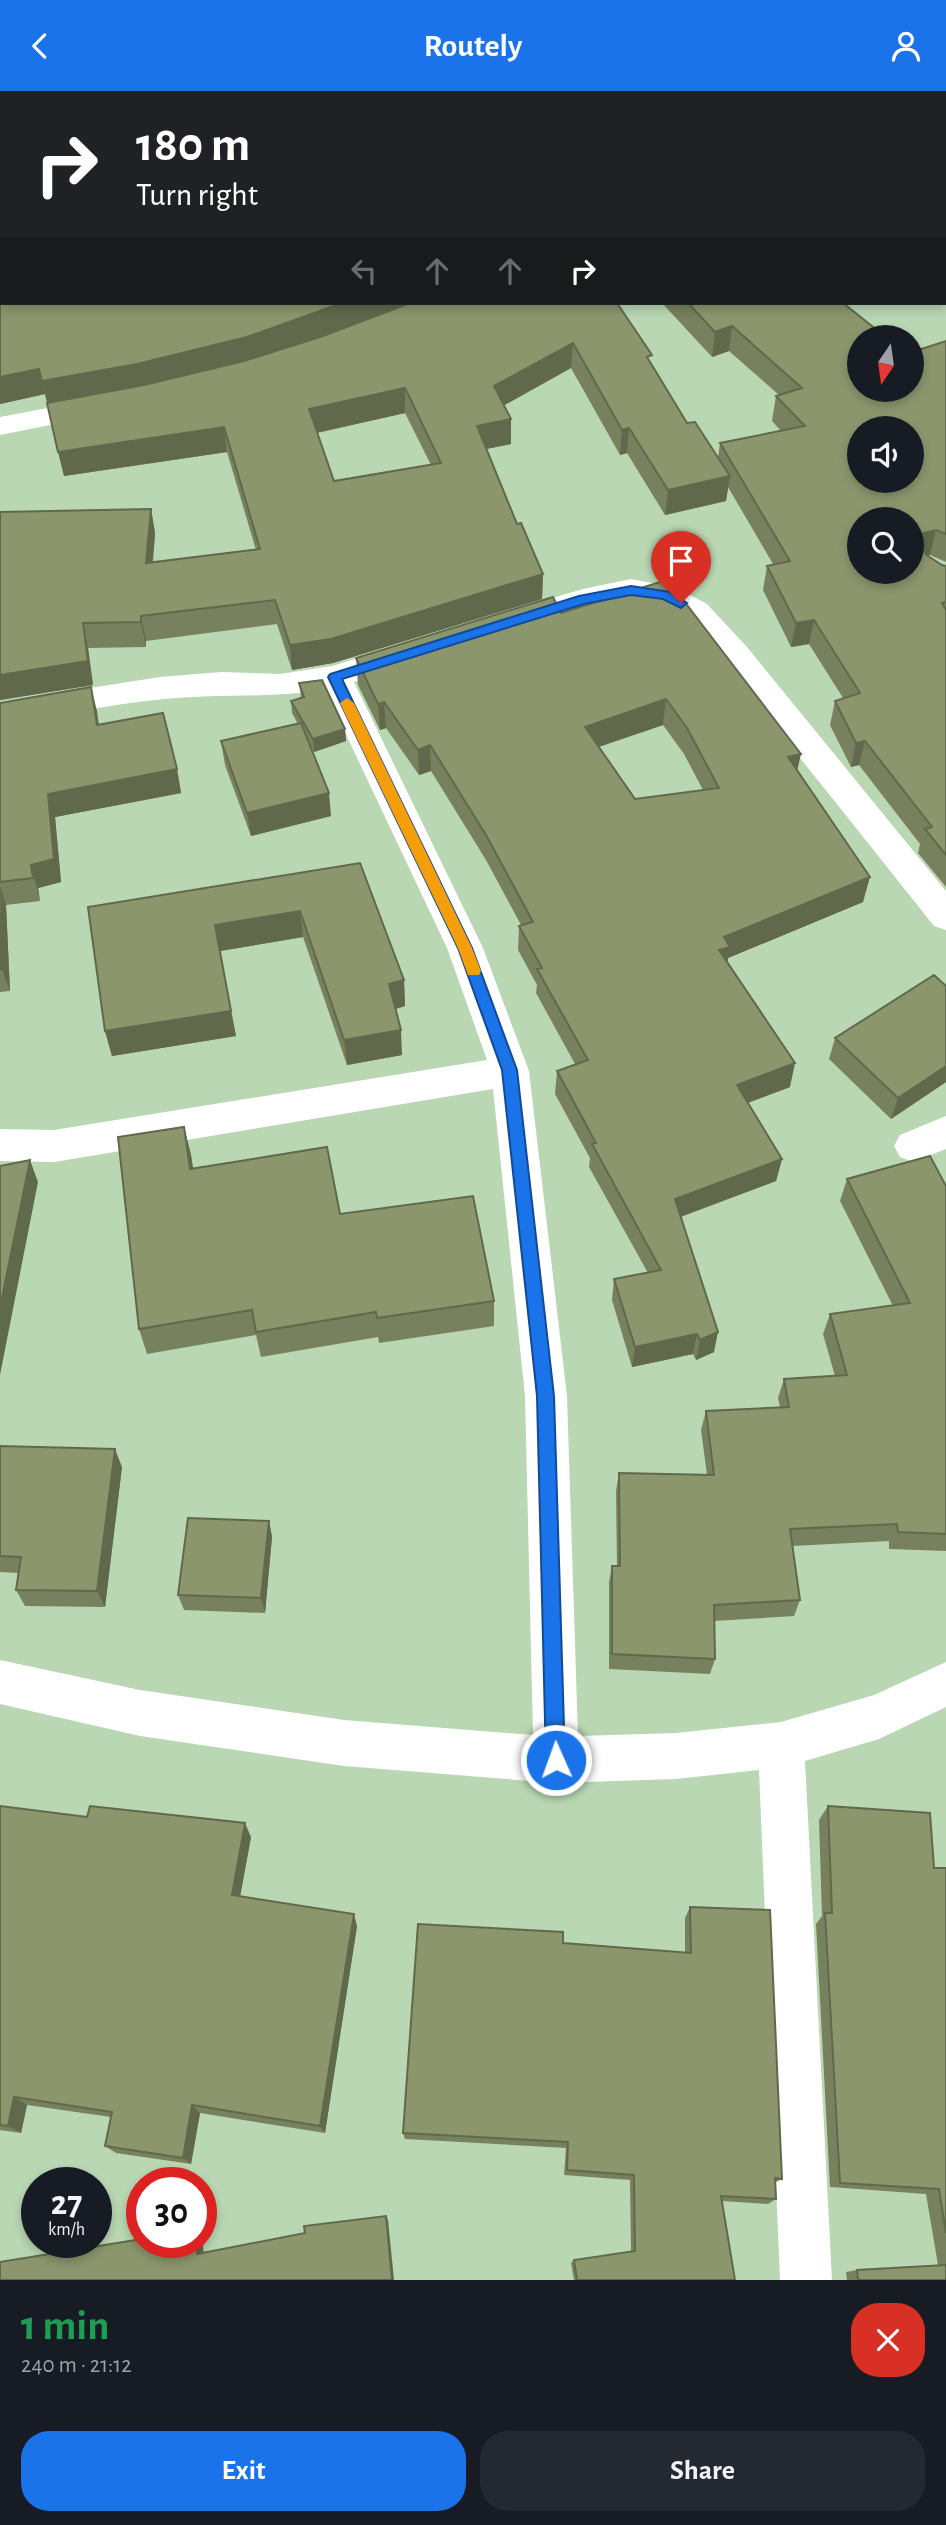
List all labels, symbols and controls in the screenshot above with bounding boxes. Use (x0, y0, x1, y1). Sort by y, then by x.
icon: back (21, 27, 59, 65)
icon: person (887, 27, 925, 65)
text: Routely (424, 30, 522, 62)
icon: right (21, 119, 112, 210)
text: 180 m (136, 121, 250, 170)
text: Turn right (136, 179, 258, 211)
icon: left (345, 252, 383, 290)
icon: ahead (418, 252, 456, 290)
icon: ahead (491, 252, 529, 290)
icon: right (564, 252, 602, 290)
north arrow (847, 325, 924, 403)
map controls (847, 325, 924, 584)
button: sound (847, 416, 924, 493)
button: search (847, 507, 924, 584)
pin (651, 531, 711, 603)
icon: arrive (662, 542, 700, 580)
position arrow (519, 1723, 593, 1797)
speed limit sign: 30 (126, 2167, 217, 2258)
text: 27 (51, 2186, 82, 2221)
text: km/h (48, 2221, 85, 2239)
button: close (851, 2303, 925, 2377)
text: 1 min (21, 2305, 110, 2347)
text: 240 m · 21:12 (21, 2354, 132, 2377)
button: Exit (21, 2431, 466, 2511)
button: Share (480, 2431, 925, 2511)

